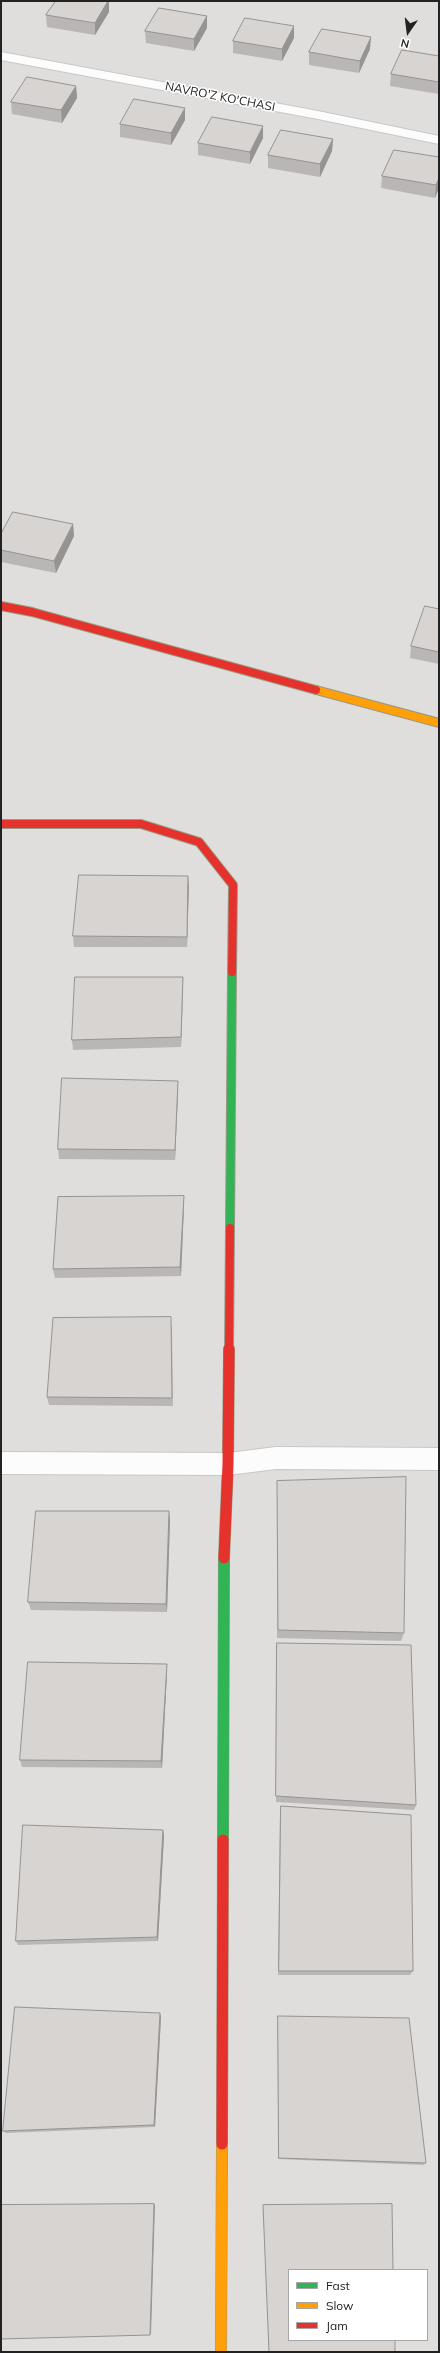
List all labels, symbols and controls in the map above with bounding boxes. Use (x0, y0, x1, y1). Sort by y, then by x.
north arrow (388, 12, 428, 52)
text: N (399, 36, 411, 51)
street label: NAVRO'Z KO'CHASI (164, 79, 276, 115)
legend (288, 2269, 428, 2341)
text: Fast (326, 2278, 350, 2293)
text: Slow (326, 2298, 354, 2313)
text: Jam (326, 2318, 348, 2333)

